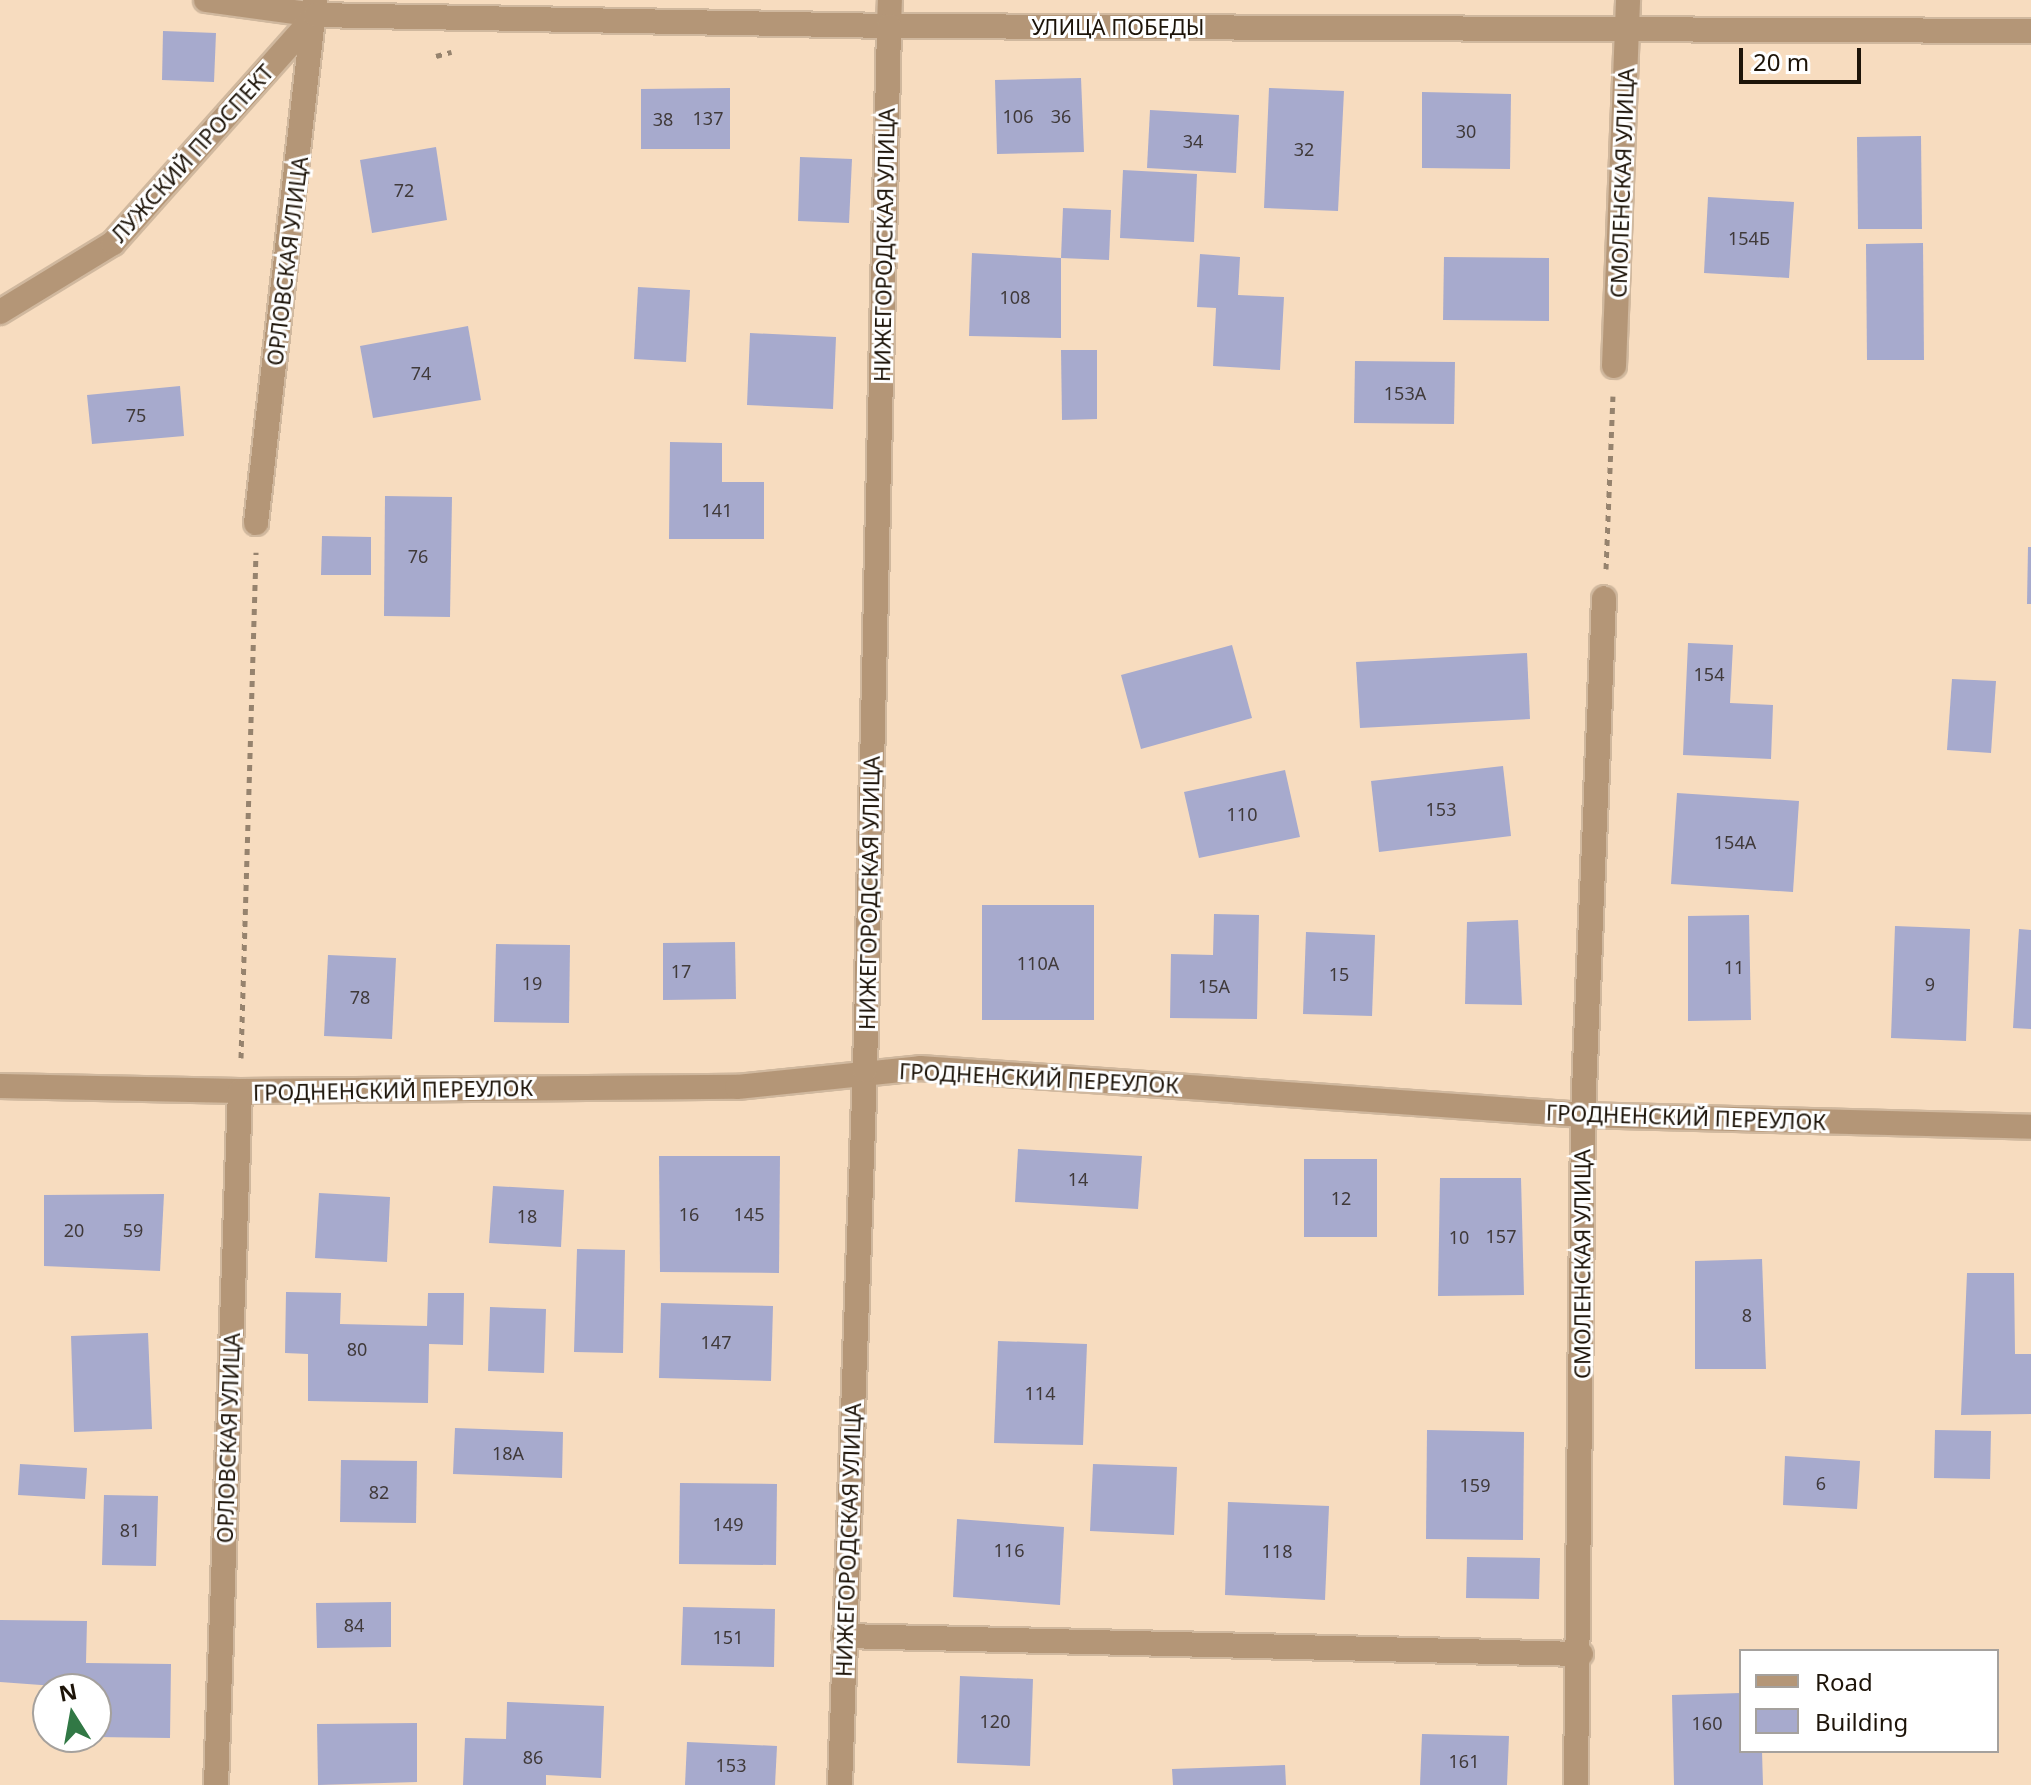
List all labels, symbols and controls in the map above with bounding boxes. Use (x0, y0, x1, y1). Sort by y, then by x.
street label: УЛИЦА ПОБЕДЫ (1032, 14, 1204, 40)
scale bar (1743, 32, 1865, 82)
text: 20 m (1753, 45, 1809, 78)
street label: ЛУЖСКИЙ ПРОСПЕКТ (105, 59, 279, 247)
street label: СМОЛЕНСКАЯ УЛИЦА (1605, 68, 1639, 298)
house number: 106 (1003, 105, 1033, 127)
house number: 36 (1051, 105, 1071, 127)
house number: 137 (693, 107, 723, 129)
house number: 38 (653, 108, 673, 130)
street label: НИЖЕГОРОДСКАЯ УЛИЦА (868, 108, 900, 382)
house number: 30 (1456, 120, 1476, 142)
house number: 34 (1183, 130, 1203, 152)
house number: 32 (1294, 138, 1314, 160)
street label: ОРЛОВСКАЯ УЛИЦА (261, 155, 313, 367)
house number: 72 (394, 179, 414, 201)
house number: 154Б (1728, 227, 1770, 249)
house number: 108 (1000, 286, 1030, 308)
house number: 74 (411, 362, 431, 384)
house number: 153А (1384, 382, 1426, 404)
house number: 75 (126, 404, 146, 426)
house number: 141 (702, 499, 732, 521)
house number: 76 (408, 545, 428, 567)
house number: 154 (1694, 663, 1724, 685)
street label: НИЖЕГОРОДСКАЯ УЛИЦА (853, 756, 885, 1030)
house number: 153 (1426, 798, 1456, 820)
house number: 110 (1227, 803, 1257, 825)
house number: 154А (1714, 831, 1756, 853)
house number: 110А (1017, 952, 1059, 974)
house number: 11 (1724, 956, 1744, 978)
house number: 17 (671, 960, 691, 982)
house number: 15 (1329, 963, 1349, 985)
house number: 19 (522, 972, 542, 994)
house number: 9 (1925, 973, 1935, 995)
house number: 15А (1198, 975, 1230, 997)
house number: 78 (350, 986, 370, 1008)
street label: ГРОДНЕНСКИЙ ПЕРЕУЛОК (898, 1057, 1180, 1099)
street label: ГРОДНЕНСКИЙ ПЕРЕУЛОК (253, 1074, 533, 1106)
street label: ГРОДНЕНСКИЙ ПЕРЕУЛОК (1546, 1099, 1826, 1135)
street label: СМОЛЕНСКАЯ УЛИЦА (1569, 1149, 1595, 1379)
house number: 14 (1068, 1168, 1088, 1190)
house number: 12 (1331, 1187, 1351, 1209)
house number: 16 (679, 1203, 699, 1225)
house number: 145 (734, 1203, 764, 1225)
house number: 18 (517, 1205, 537, 1227)
house number: 20 (64, 1219, 84, 1241)
house number: 59 (123, 1219, 143, 1241)
house number: 157 (1486, 1225, 1516, 1247)
house number: 10 (1449, 1226, 1469, 1248)
house number: 8 (1742, 1304, 1752, 1326)
house number: 147 (701, 1331, 731, 1353)
street label: ОРЛОВСКАЯ УЛИЦА (211, 1332, 245, 1544)
house number: 80 (347, 1338, 367, 1360)
house number: 114 (1025, 1382, 1055, 1404)
street label: НИЖЕГОРОДСКАЯ УЛИЦА (830, 1403, 866, 1677)
house number: 18А (492, 1442, 524, 1464)
house number: 6 (1816, 1472, 1826, 1494)
house number: 159 (1460, 1474, 1490, 1496)
house number: 82 (369, 1481, 389, 1503)
house number: 149 (713, 1513, 743, 1535)
house number: 81 (120, 1519, 140, 1541)
house number: 116 (994, 1539, 1024, 1561)
house number: 118 (1262, 1540, 1292, 1562)
house number: 84 (344, 1614, 364, 1636)
house number: 151 (713, 1626, 743, 1648)
legend (1739, 1649, 1999, 1753)
text: Road (1815, 1665, 1873, 1698)
north arrow (32, 1673, 112, 1753)
text: N (56, 1675, 79, 1708)
text: Building (1815, 1705, 1908, 1738)
house number: 120 (980, 1710, 1010, 1732)
house number: 160 (1692, 1712, 1722, 1734)
house number: 86 (523, 1746, 543, 1768)
house number: 161 (1449, 1750, 1479, 1772)
house number: 153 (716, 1754, 746, 1776)

